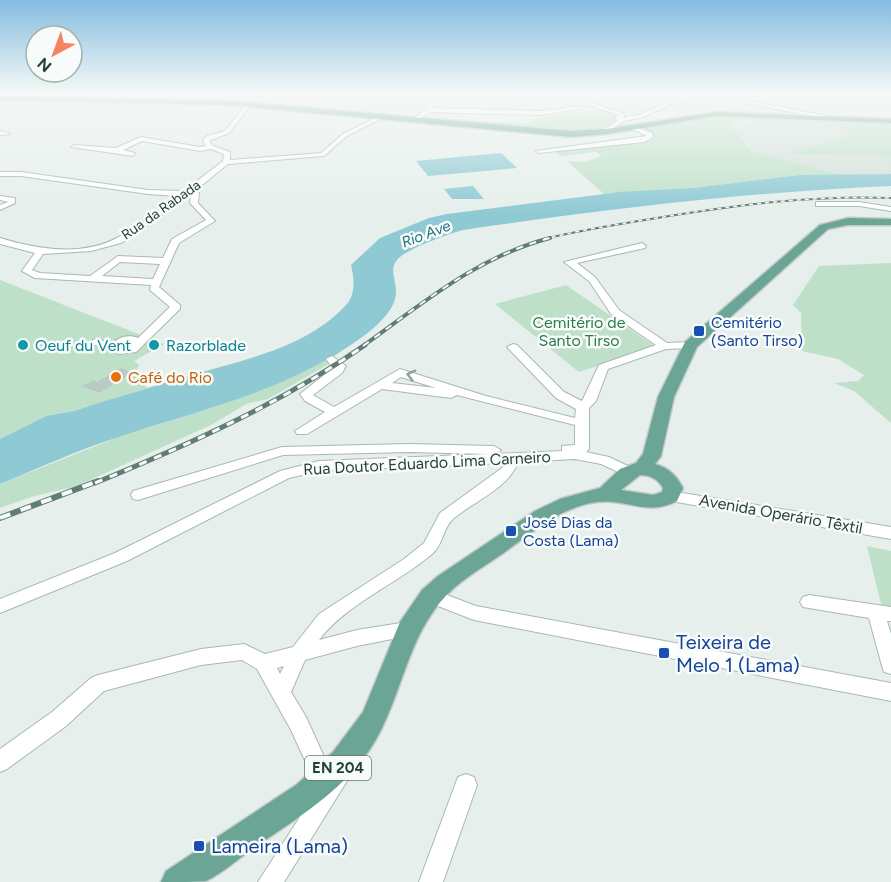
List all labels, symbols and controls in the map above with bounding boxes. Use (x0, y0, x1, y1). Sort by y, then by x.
north arrow (24, 24, 84, 84)
text: N (34, 54, 55, 76)
street label: Rua da Rabada (118, 176, 204, 244)
water label: Rio Ave (399, 216, 453, 252)
park label: Cemitério de Santo Tirso (533, 313, 626, 350)
place label: Cemitério (Santo Tirso) (711, 313, 803, 350)
marker: Cemitério (Santo Tirso) (692, 324, 706, 338)
place label: Oeuf du Vent (35, 336, 131, 355)
place label: Razorblade (166, 336, 246, 355)
marker: Oeuf du Vent (16, 338, 30, 352)
marker: Razorblade (147, 338, 161, 352)
place label: Café do Rio (128, 368, 212, 387)
one-way arrow (406, 369, 416, 382)
marker: Café do Rio (109, 370, 123, 384)
street label: Rua Doutor Eduardo Lima Carneiro (303, 447, 551, 479)
street label: Avenida Operário Têxtil (698, 490, 864, 538)
place label: José Dias da Costa (Lama) (523, 513, 619, 550)
marker: José Dias da Costa (Lama) (504, 524, 518, 538)
place label: Teixeira de Melo 1 (Lama) (676, 630, 800, 677)
marker: Teixeira de Melo 1 (Lama) (657, 646, 671, 660)
road number: EN 204 (305, 756, 371, 780)
place label: Lameira (Lama) (211, 834, 348, 858)
marker: Lameira (Lama) (192, 839, 206, 853)

